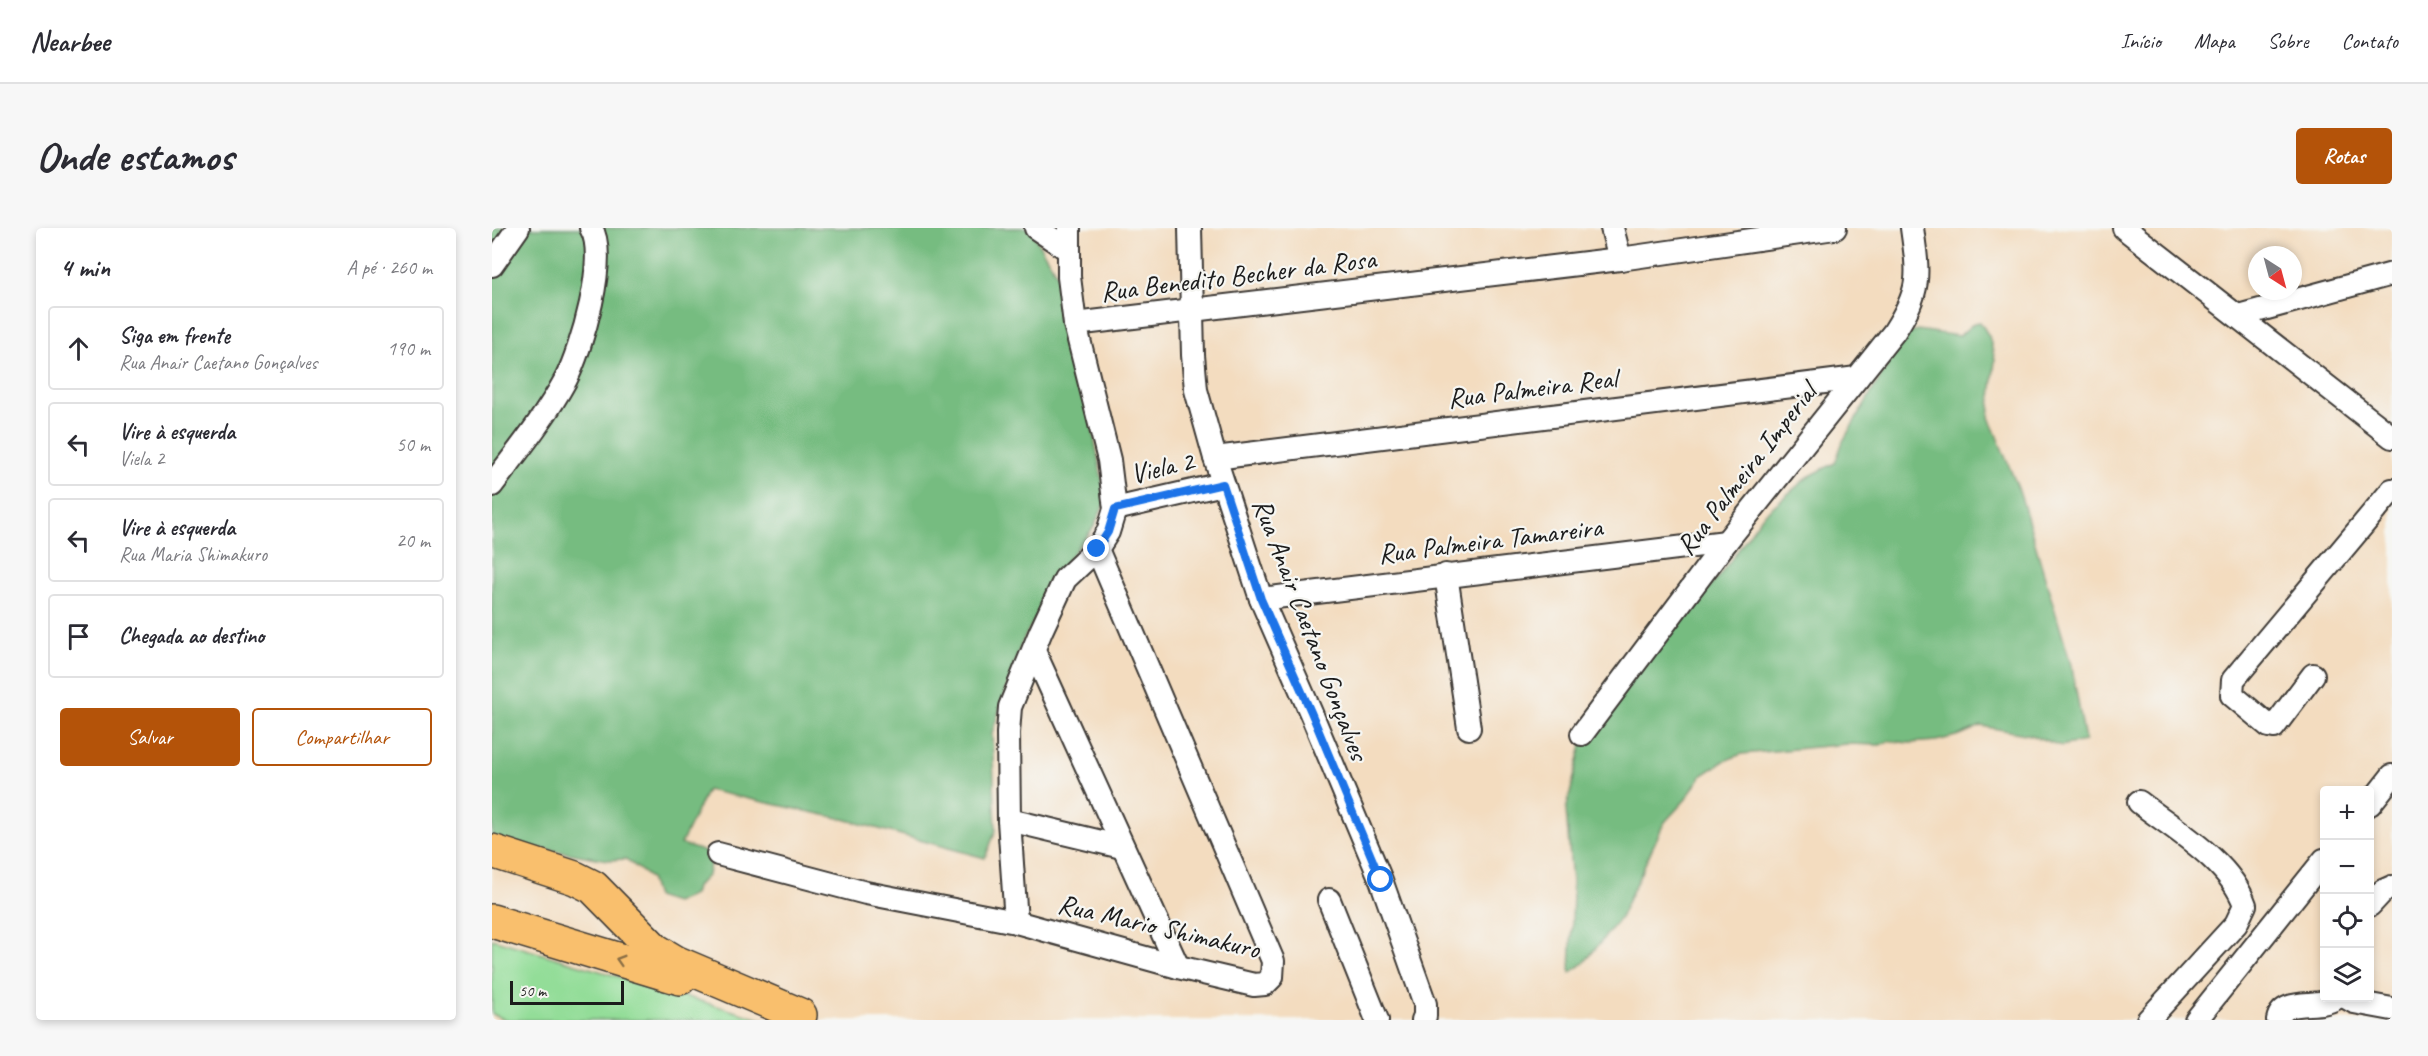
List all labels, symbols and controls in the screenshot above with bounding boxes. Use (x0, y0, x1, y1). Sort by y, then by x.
text: Nearbee (30, 24, 110, 59)
text: Início (2121, 28, 2161, 54)
text: Mapa (2194, 28, 2235, 54)
text: Sobre (2268, 28, 2308, 54)
text: Contato (2341, 28, 2398, 54)
button: Rotas (2296, 128, 2392, 184)
text: Onde estamos (36, 130, 233, 183)
street label: Rua Benedito Becher da Rosa (1098, 241, 1379, 309)
north arrow (2248, 246, 2302, 300)
text: 4 min (60, 251, 110, 284)
text: A pé · 260 m (347, 255, 432, 280)
text: Siga em frente (119, 322, 230, 350)
icon: ahead (62, 332, 95, 365)
text: 190 m (387, 336, 430, 361)
text: Rua Anair Caetano Gonçalves (119, 350, 317, 375)
street label: Rua Palmeira Real (1445, 360, 1624, 416)
street label: Rua Palmeira Imperial (1668, 372, 1827, 562)
text: Vire à esquerda (119, 418, 235, 446)
icon: left (62, 428, 95, 461)
text: 50 m (396, 432, 430, 457)
street label: Viela 2 (1127, 442, 1199, 491)
text: Viela 2 (119, 446, 164, 471)
street label: Rua Anair Caetano Gonçalves (1245, 493, 1378, 767)
street label: Rua Palmeira Tamareira (1376, 509, 1606, 571)
text: Vire à esquerda (119, 514, 235, 542)
icon: left (62, 524, 95, 557)
text: 20 m (396, 528, 430, 553)
route end (1083, 535, 1109, 561)
text: Rua Maria Shimakuro (119, 542, 267, 567)
icon: arrive (62, 620, 95, 653)
text: Chegada ao destino (119, 622, 264, 650)
button: Salvar (60, 708, 240, 766)
button: Compartilhar (252, 708, 432, 766)
map controls (2320, 786, 2374, 1002)
button: + (2320, 786, 2374, 840)
button: − (2320, 840, 2374, 894)
route start (1367, 866, 1393, 892)
street label: Rua Mario Shimakuro (1055, 886, 1265, 967)
button: locate (2320, 894, 2374, 948)
button: layers (2320, 948, 2374, 1002)
one-way arrow (615, 955, 626, 967)
scale bar (510, 978, 624, 1006)
text: 50 m (519, 981, 546, 1001)

